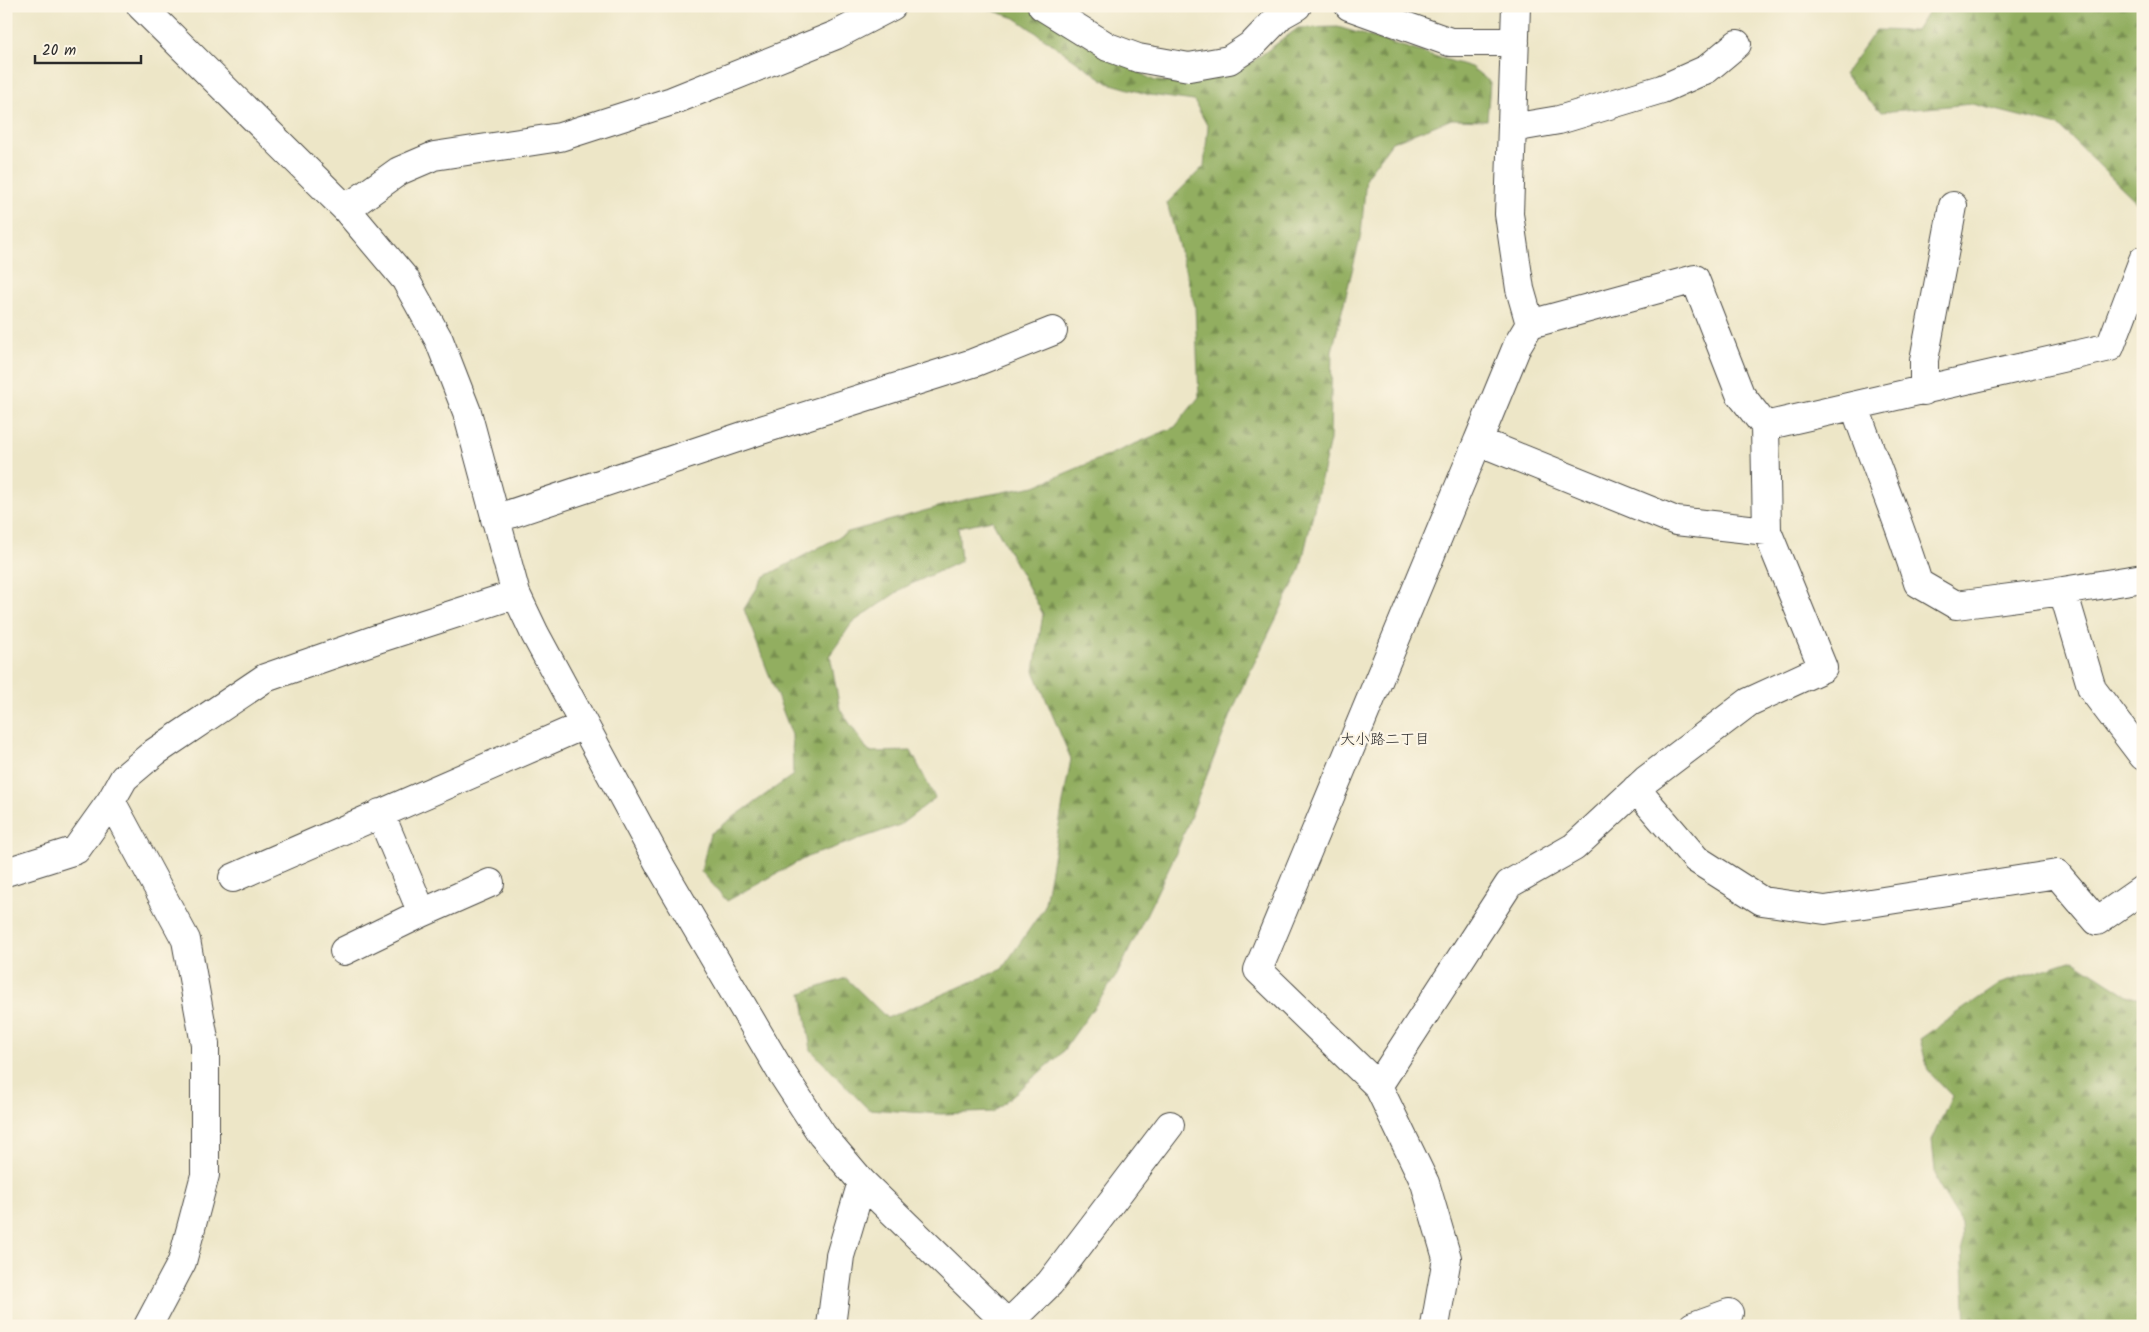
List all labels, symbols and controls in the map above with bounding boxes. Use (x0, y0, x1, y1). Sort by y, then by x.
scale bar (35, 32, 141, 64)
text: 20 m (42, 39, 76, 63)
district label: 大小路二丁目 (1340, 728, 1430, 752)

